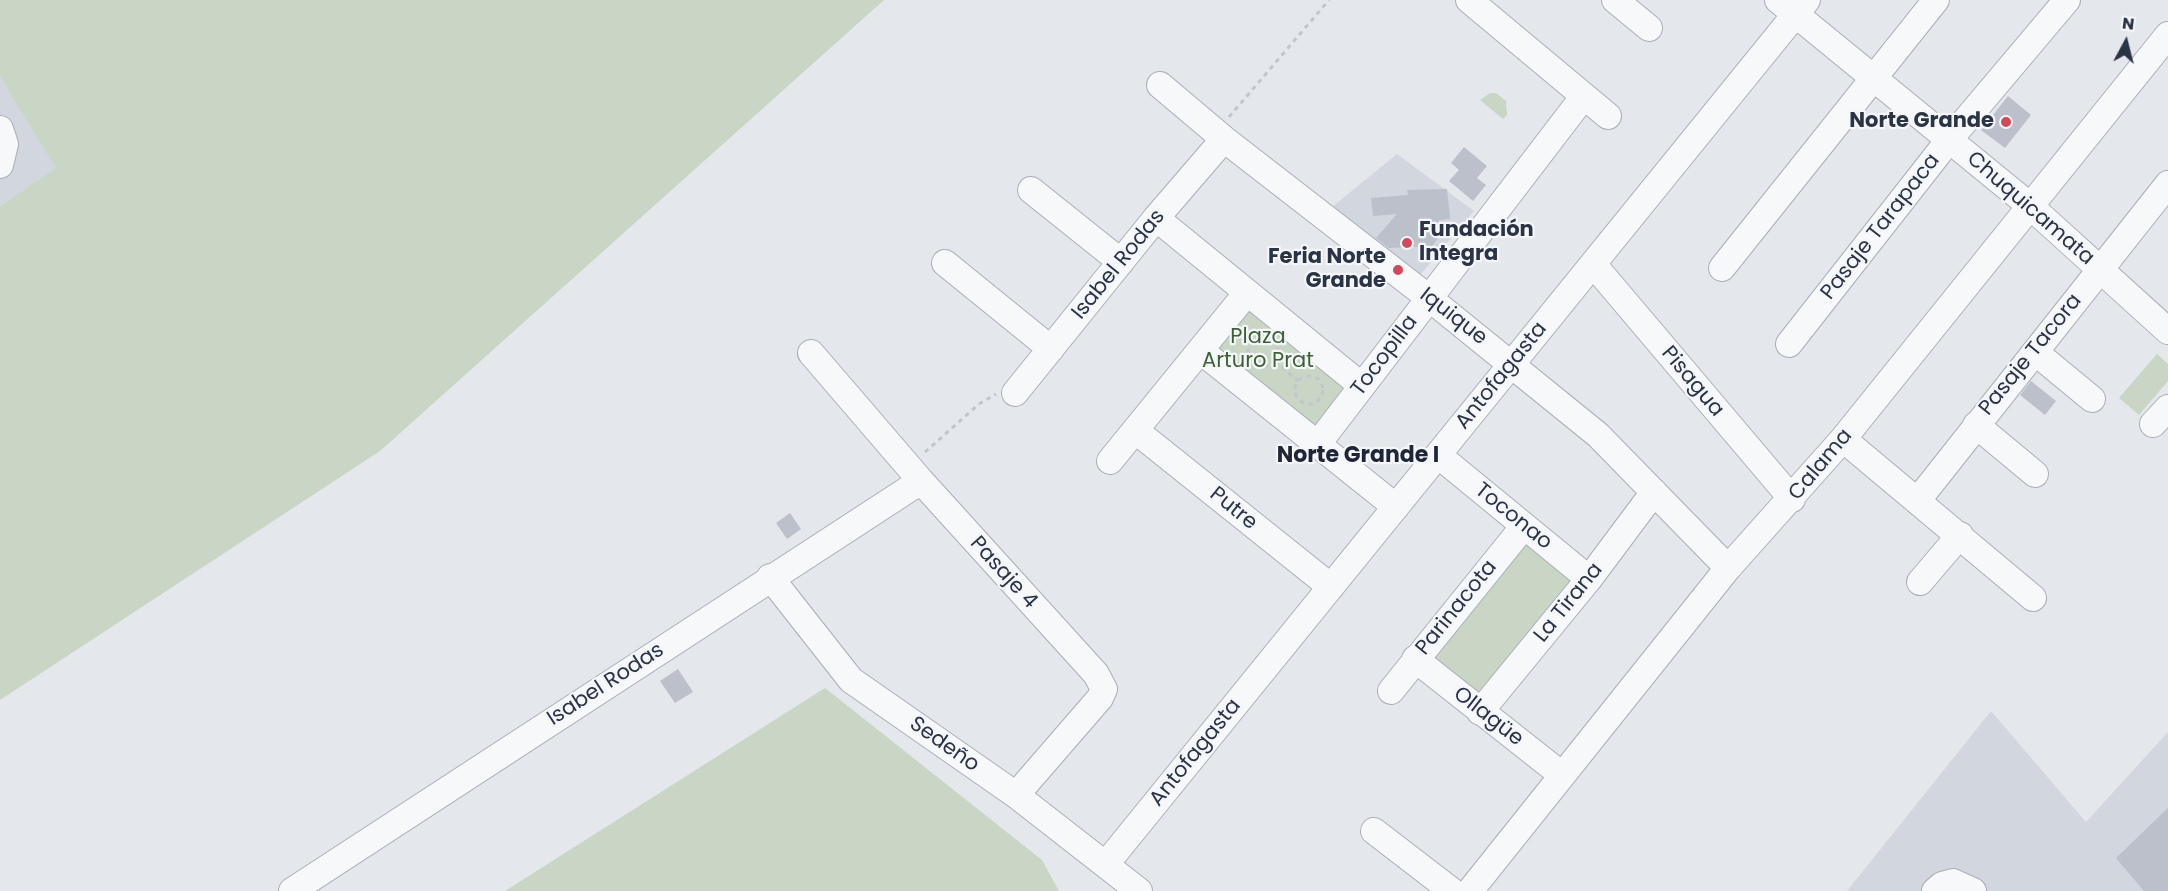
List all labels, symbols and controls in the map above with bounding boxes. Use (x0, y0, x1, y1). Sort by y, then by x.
text: N (2121, 11, 2136, 36)
north arrow (2096, 12, 2156, 72)
place label: Norte Grande (1849, 109, 1994, 135)
marker: Norte Grande (1999, 115, 2013, 129)
street label: Chuquicamata (1961, 147, 2099, 271)
street label: Pasaje Tarapaca (1816, 149, 1946, 305)
street label: Isabel Rodas (1067, 205, 1171, 325)
place label: Fundación Integra (1419, 218, 1534, 268)
marker: Fundación Integra (1400, 236, 1414, 250)
place label: Feria Norte Grande (1268, 245, 1386, 295)
marker: Feria Norte Grande (1391, 263, 1405, 277)
street label: Iquique (1414, 283, 1492, 351)
street label: Pasaje Tacora (1974, 289, 2088, 421)
street label: Tocopilla (1346, 311, 1424, 401)
street label: Antofagasta (1451, 317, 1553, 435)
park label: Plaza Arturo Prat (1202, 325, 1314, 375)
street label: Pisagua (1655, 342, 1729, 422)
street label: Calama (1784, 424, 1858, 506)
district label: Norte Grande I (1277, 443, 1439, 469)
street label: Toconao (1469, 478, 1557, 556)
street label: Putre (1204, 482, 1262, 536)
street label: Pasaje 4 (964, 532, 1042, 614)
street label: Parinacota (1411, 555, 1503, 661)
street label: La Tirana (1529, 558, 1609, 648)
street label: Isabel Rodas (543, 638, 669, 732)
street label: Ollagüe (1448, 682, 1528, 752)
street label: Antofagasta (1145, 694, 1247, 812)
street label: Sedeño (904, 712, 984, 778)

